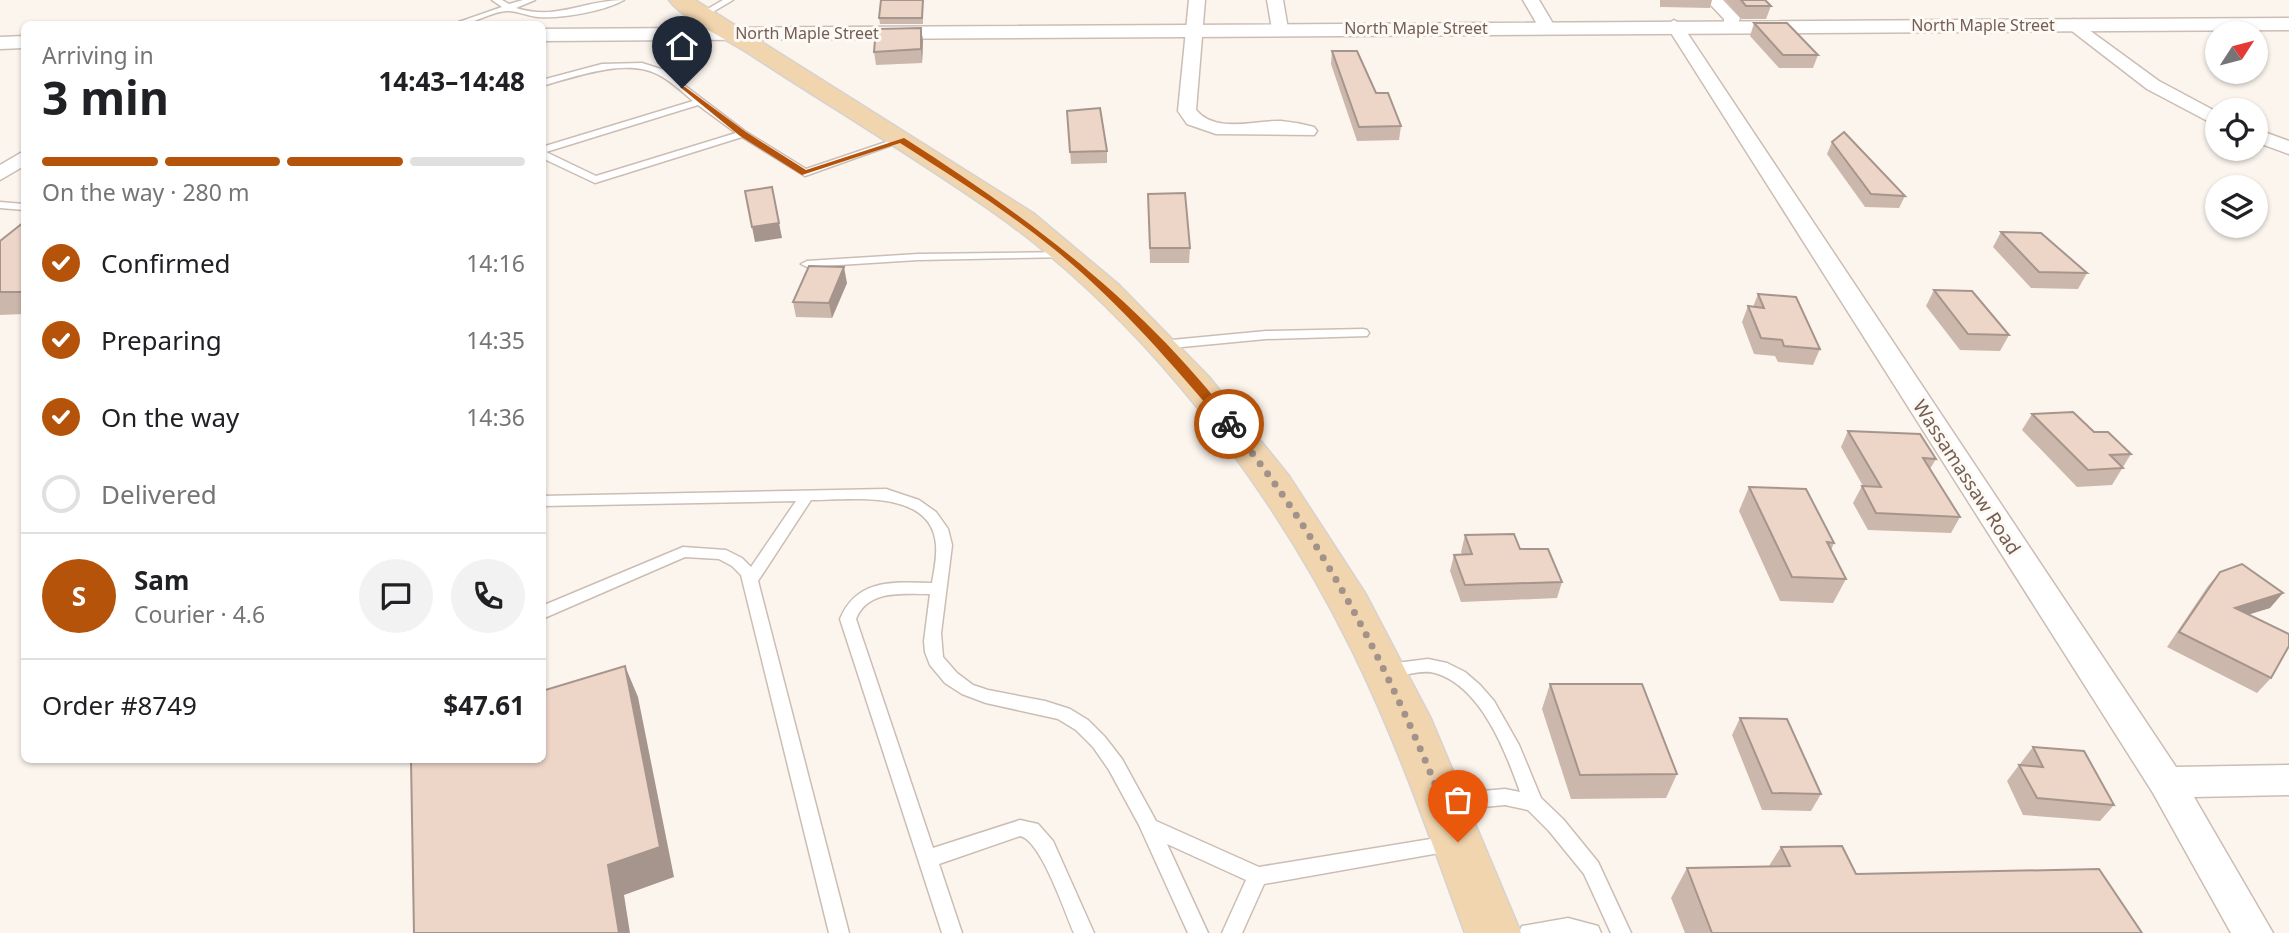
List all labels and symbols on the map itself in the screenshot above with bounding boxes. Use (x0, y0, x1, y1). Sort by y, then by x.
street label: North Maple Street (1911, 14, 2055, 36)
pin (652, 16, 712, 88)
street label: North Maple Street (1344, 17, 1488, 39)
north arrow (2205, 21, 2268, 84)
street label: North Maple Street (735, 22, 879, 44)
courier (1194, 389, 1264, 459)
street label: Wassamassaw Road (1907, 395, 2027, 559)
pin (1428, 770, 1488, 842)

